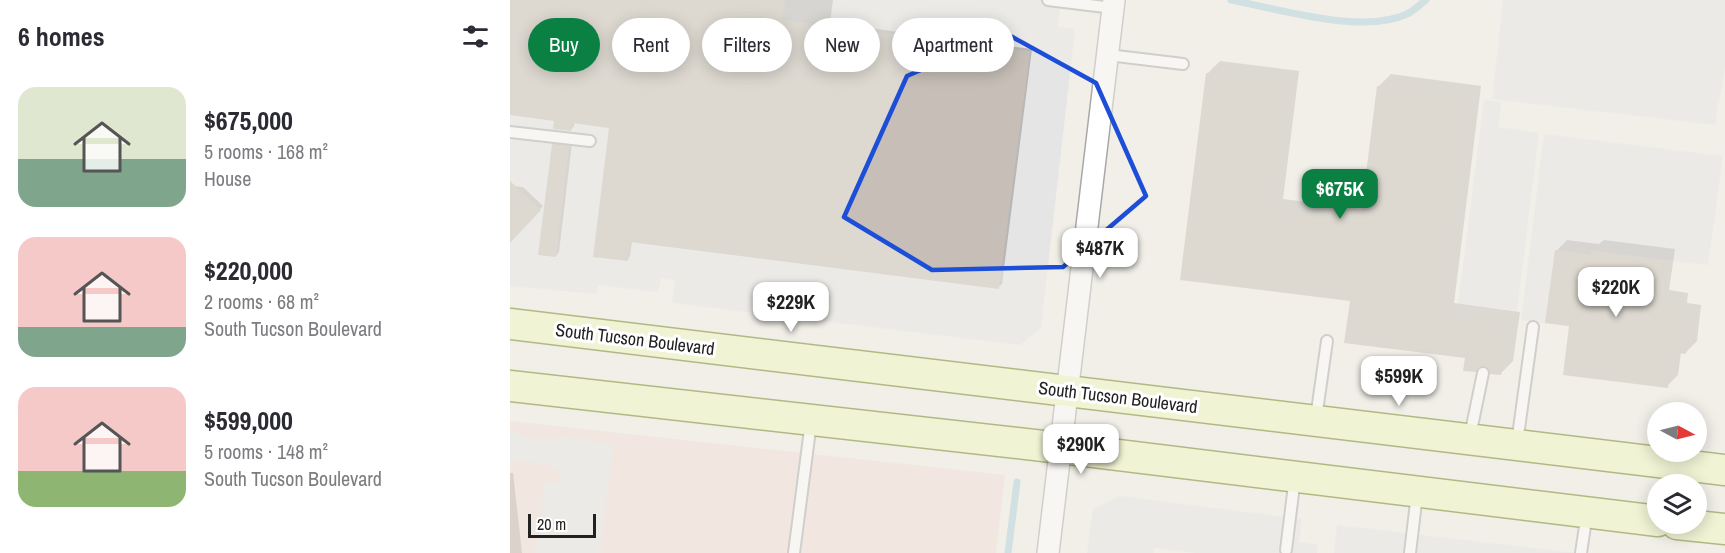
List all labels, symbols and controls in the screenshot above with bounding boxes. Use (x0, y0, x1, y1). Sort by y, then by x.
chip: Buy (528, 18, 600, 72)
chip: Rent (612, 18, 690, 72)
chip: Filters (702, 18, 792, 72)
chip: New (804, 18, 880, 72)
chip: Apartment (892, 18, 1014, 72)
text: 6 homes (18, 19, 105, 54)
icon: filters (459, 20, 492, 53)
text: $675,000 (204, 103, 293, 138)
icon: home (66, 111, 138, 183)
text: 5 rooms · 168 m² (204, 138, 328, 165)
text: House (204, 165, 251, 192)
pin: $675K (1298, 169, 1382, 220)
text: $675K (1316, 175, 1364, 202)
pin: $487K (1058, 228, 1142, 279)
text: $487K (1076, 234, 1124, 261)
text: $220,000 (204, 253, 293, 288)
icon: home (66, 261, 138, 333)
pin: $220K (1574, 267, 1658, 318)
text: $220K (1592, 273, 1640, 300)
pin: $229K (749, 282, 833, 333)
text: 2 rooms · 68 m² (204, 288, 319, 315)
text: $229K (767, 288, 815, 315)
text: South Tucson Boulevard (204, 315, 382, 342)
street label: South Tucson Boulevard (554, 317, 716, 361)
pin: $599K (1357, 356, 1441, 407)
text: $599K (1375, 362, 1423, 389)
street label: South Tucson Boulevard (1037, 375, 1199, 419)
north arrow (1647, 402, 1707, 462)
map controls (1647, 402, 1707, 534)
text: $599,000 (204, 403, 293, 438)
icon: home (66, 411, 138, 483)
pin: $290K (1039, 424, 1123, 475)
text: $290K (1057, 430, 1105, 457)
text: 5 rooms · 148 m² (204, 438, 328, 465)
text: South Tucson Boulevard (204, 465, 382, 492)
button: layers (1647, 474, 1707, 534)
scale bar (528, 511, 596, 538)
text: 20 m (537, 513, 566, 535)

